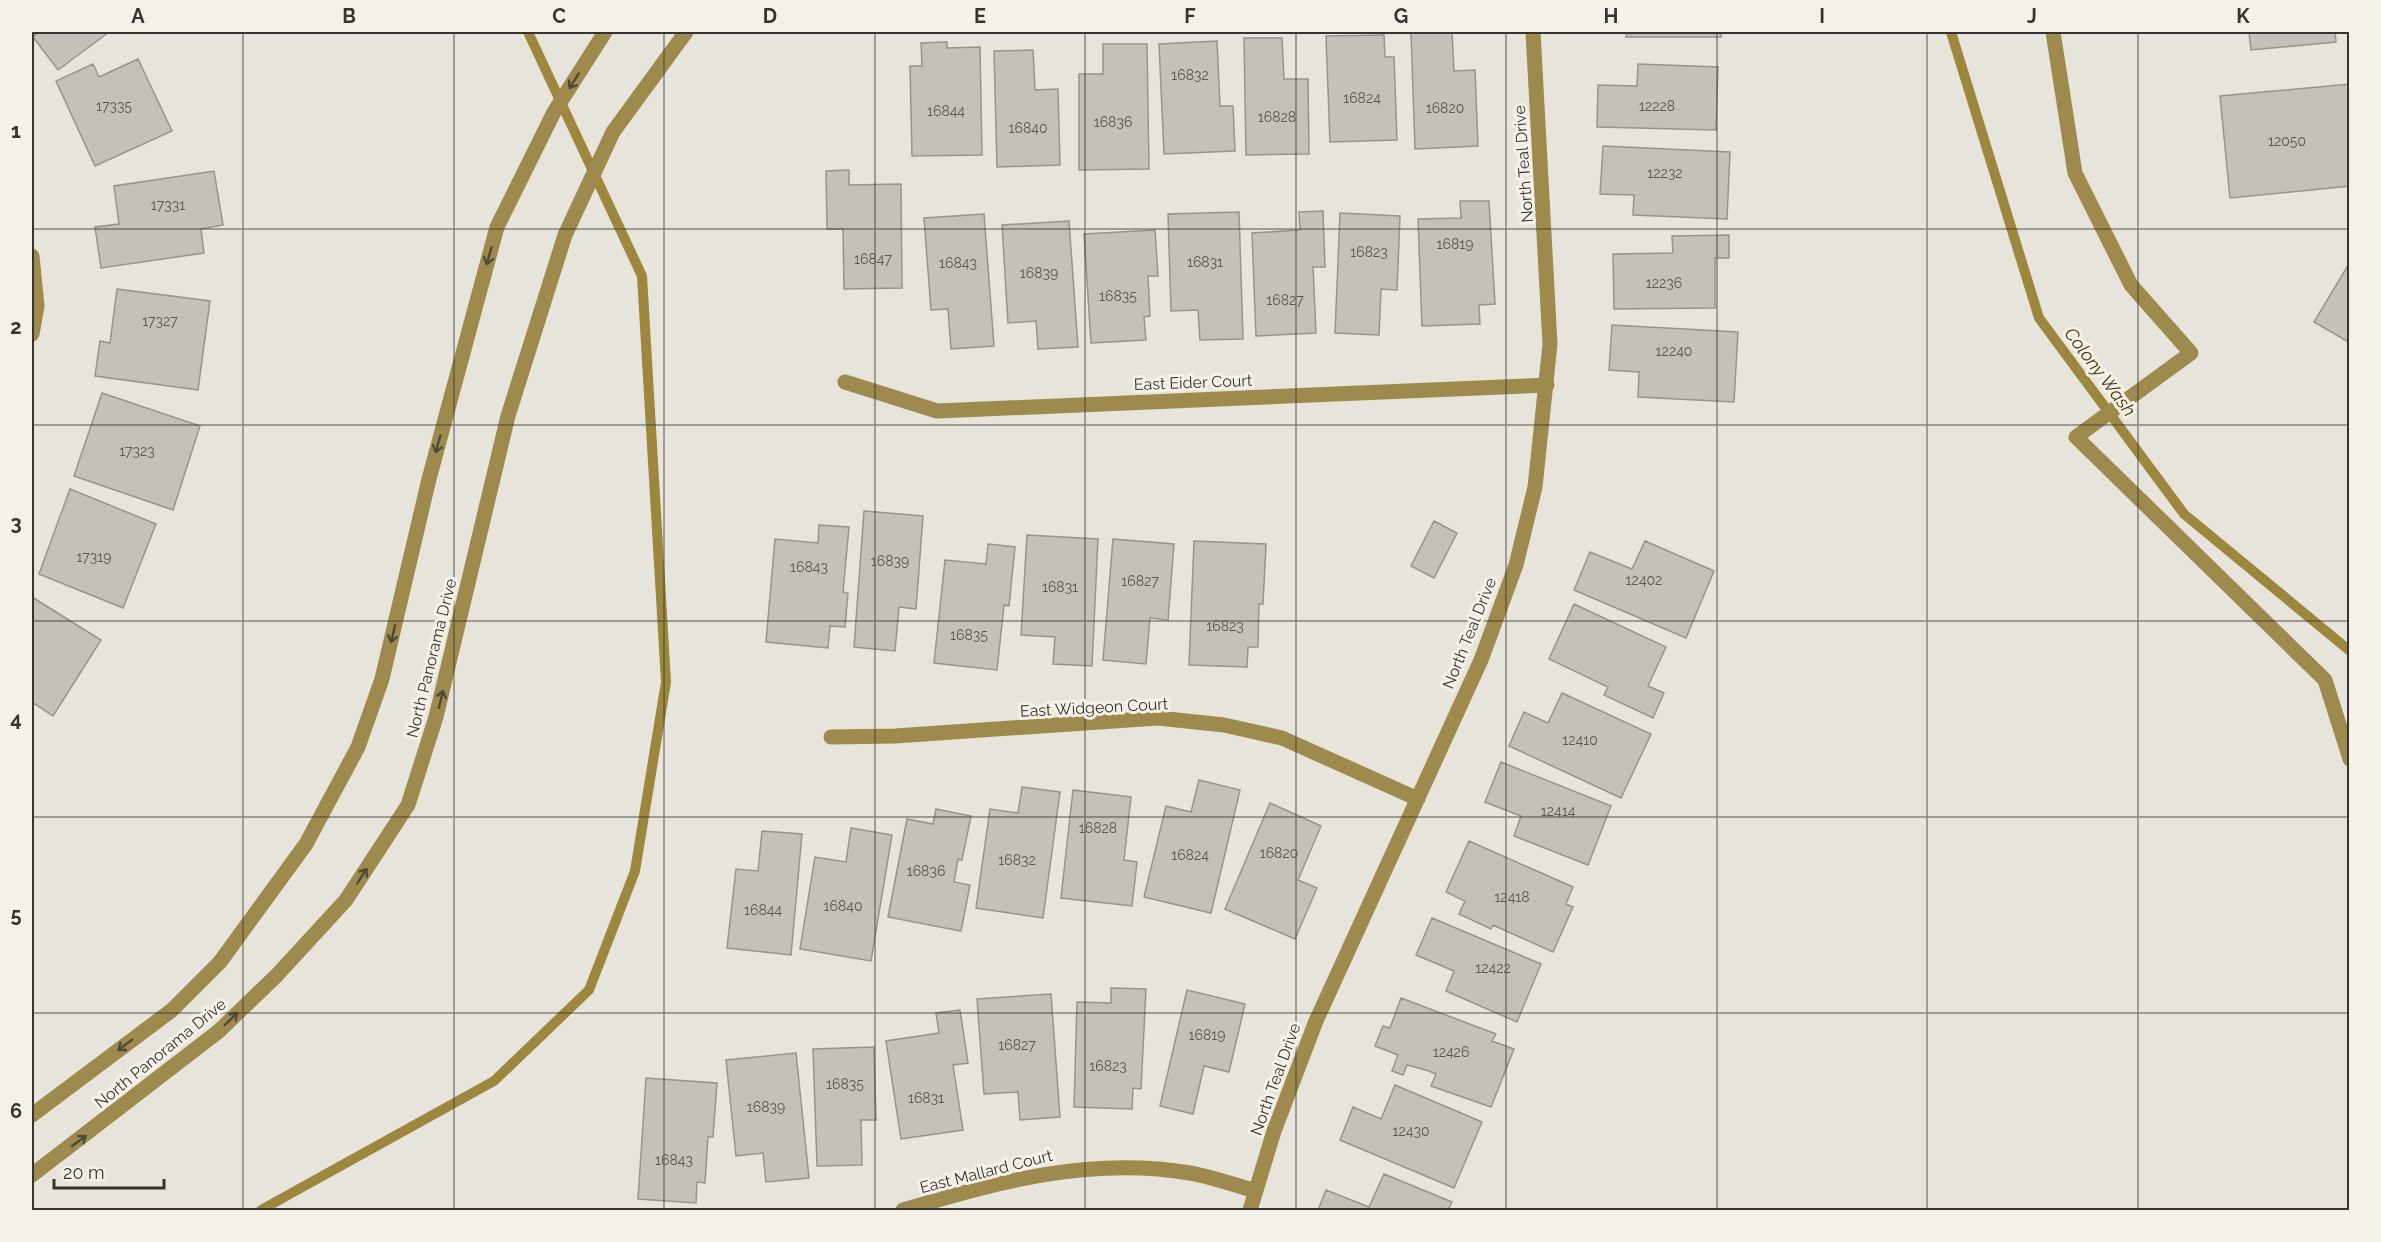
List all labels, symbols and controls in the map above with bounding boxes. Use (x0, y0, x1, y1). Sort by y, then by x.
text: A (131, 4, 145, 28)
text: B (342, 4, 356, 28)
text: C (552, 4, 566, 28)
text: D (763, 4, 777, 28)
text: E (974, 4, 986, 28)
text: F (1184, 4, 1196, 28)
text: G (1394, 4, 1408, 28)
text: H (1604, 4, 1618, 28)
text: I (1819, 4, 1825, 28)
text: J (2027, 4, 2037, 28)
text: K (2236, 4, 2250, 28)
house number: 16832 (1171, 67, 1209, 83)
one-way arrow (567, 72, 579, 89)
house number: 16824 (1343, 90, 1381, 106)
house number: 17335 (96, 98, 132, 114)
house number: 12228 (1639, 98, 1675, 114)
house number: 16820 (1426, 100, 1464, 116)
house number: 16844 (927, 103, 965, 119)
street label: North Teal Drive (1510, 105, 1537, 223)
house number: 16828 (1258, 109, 1296, 125)
house number: 16836 (1094, 114, 1132, 130)
text: 1 (11, 119, 21, 143)
house number: 16840 (1009, 120, 1047, 136)
house number: 12050 (2268, 133, 2306, 149)
house number: 12232 (1647, 165, 1683, 181)
house number: 17331 (151, 197, 185, 213)
house number: 16819 (1437, 236, 1473, 252)
house number: 16823 (1350, 244, 1388, 260)
one-way arrow (483, 246, 494, 265)
house number: 16847 (854, 251, 892, 267)
house number: 16831 (1187, 254, 1223, 270)
house number: 16843 (939, 255, 977, 271)
house number: 16839 (1020, 265, 1058, 281)
house number: 12236 (1646, 275, 1682, 291)
house number: 16835 (1099, 288, 1137, 304)
house number: 16827 (1266, 292, 1304, 308)
house number: 17327 (142, 313, 178, 329)
text: 2 (10, 315, 22, 339)
water label: Colony Wash (2060, 323, 2140, 420)
house number: 12240 (1656, 343, 1692, 359)
street label: East Eider Court (1133, 371, 1253, 394)
one-way arrow (432, 434, 444, 453)
house number: 17323 (119, 443, 155, 459)
text: 3 (10, 511, 22, 535)
house number: 17319 (76, 549, 112, 565)
house number: 16839 (871, 553, 909, 569)
house number: 16843 (790, 559, 828, 575)
house number: 12402 (1626, 572, 1662, 588)
house number: 16827 (1121, 573, 1159, 589)
street label: North Teal Drive (1439, 575, 1500, 691)
street label: North Panorama Drive (402, 576, 460, 740)
house number: 16831 (1042, 579, 1078, 595)
house number: 16823 (1206, 618, 1244, 634)
one-way arrow (386, 624, 398, 643)
house number: 16835 (950, 627, 988, 643)
one-way arrow (435, 690, 447, 709)
street label: East Widgeon Court (1019, 694, 1169, 721)
text: 4 (10, 707, 22, 731)
house number: 12410 (1562, 732, 1598, 748)
house number: 12414 (1541, 803, 1576, 819)
house number: 16828 (1079, 820, 1117, 836)
house number: 16820 (1260, 845, 1298, 861)
house number: 16824 (1171, 847, 1209, 863)
house number: 16832 (998, 852, 1036, 868)
house number: 16836 (907, 863, 945, 879)
one-way arrow (356, 867, 369, 884)
house number: 12418 (1494, 889, 1530, 905)
house number: 16840 (824, 898, 862, 914)
house number: 16844 (744, 902, 782, 918)
text: 5 (10, 903, 22, 927)
house number: 12422 (1475, 960, 1511, 976)
street label: North Panorama Drive (91, 995, 230, 1112)
one-way arrow (224, 1012, 239, 1027)
street label: North Teal Drive (1246, 1021, 1305, 1138)
house number: 16819 (1189, 1027, 1225, 1043)
house number: 16827 (998, 1037, 1036, 1053)
one-way arrow (118, 1038, 134, 1051)
house number: 12426 (1433, 1044, 1469, 1060)
house number: 16823 (1089, 1058, 1127, 1074)
house number: 16835 (826, 1076, 864, 1092)
house number: 16831 (908, 1090, 944, 1106)
text: 6 (10, 1099, 22, 1123)
house number: 16839 (747, 1099, 785, 1115)
house number: 12430 (1393, 1123, 1429, 1139)
one-way arrow (70, 1134, 86, 1147)
street label: East Mallard Court (918, 1146, 1055, 1197)
scale bar (54, 1152, 164, 1190)
house number: 16843 (655, 1152, 693, 1168)
text: 20 m (63, 1162, 105, 1183)

